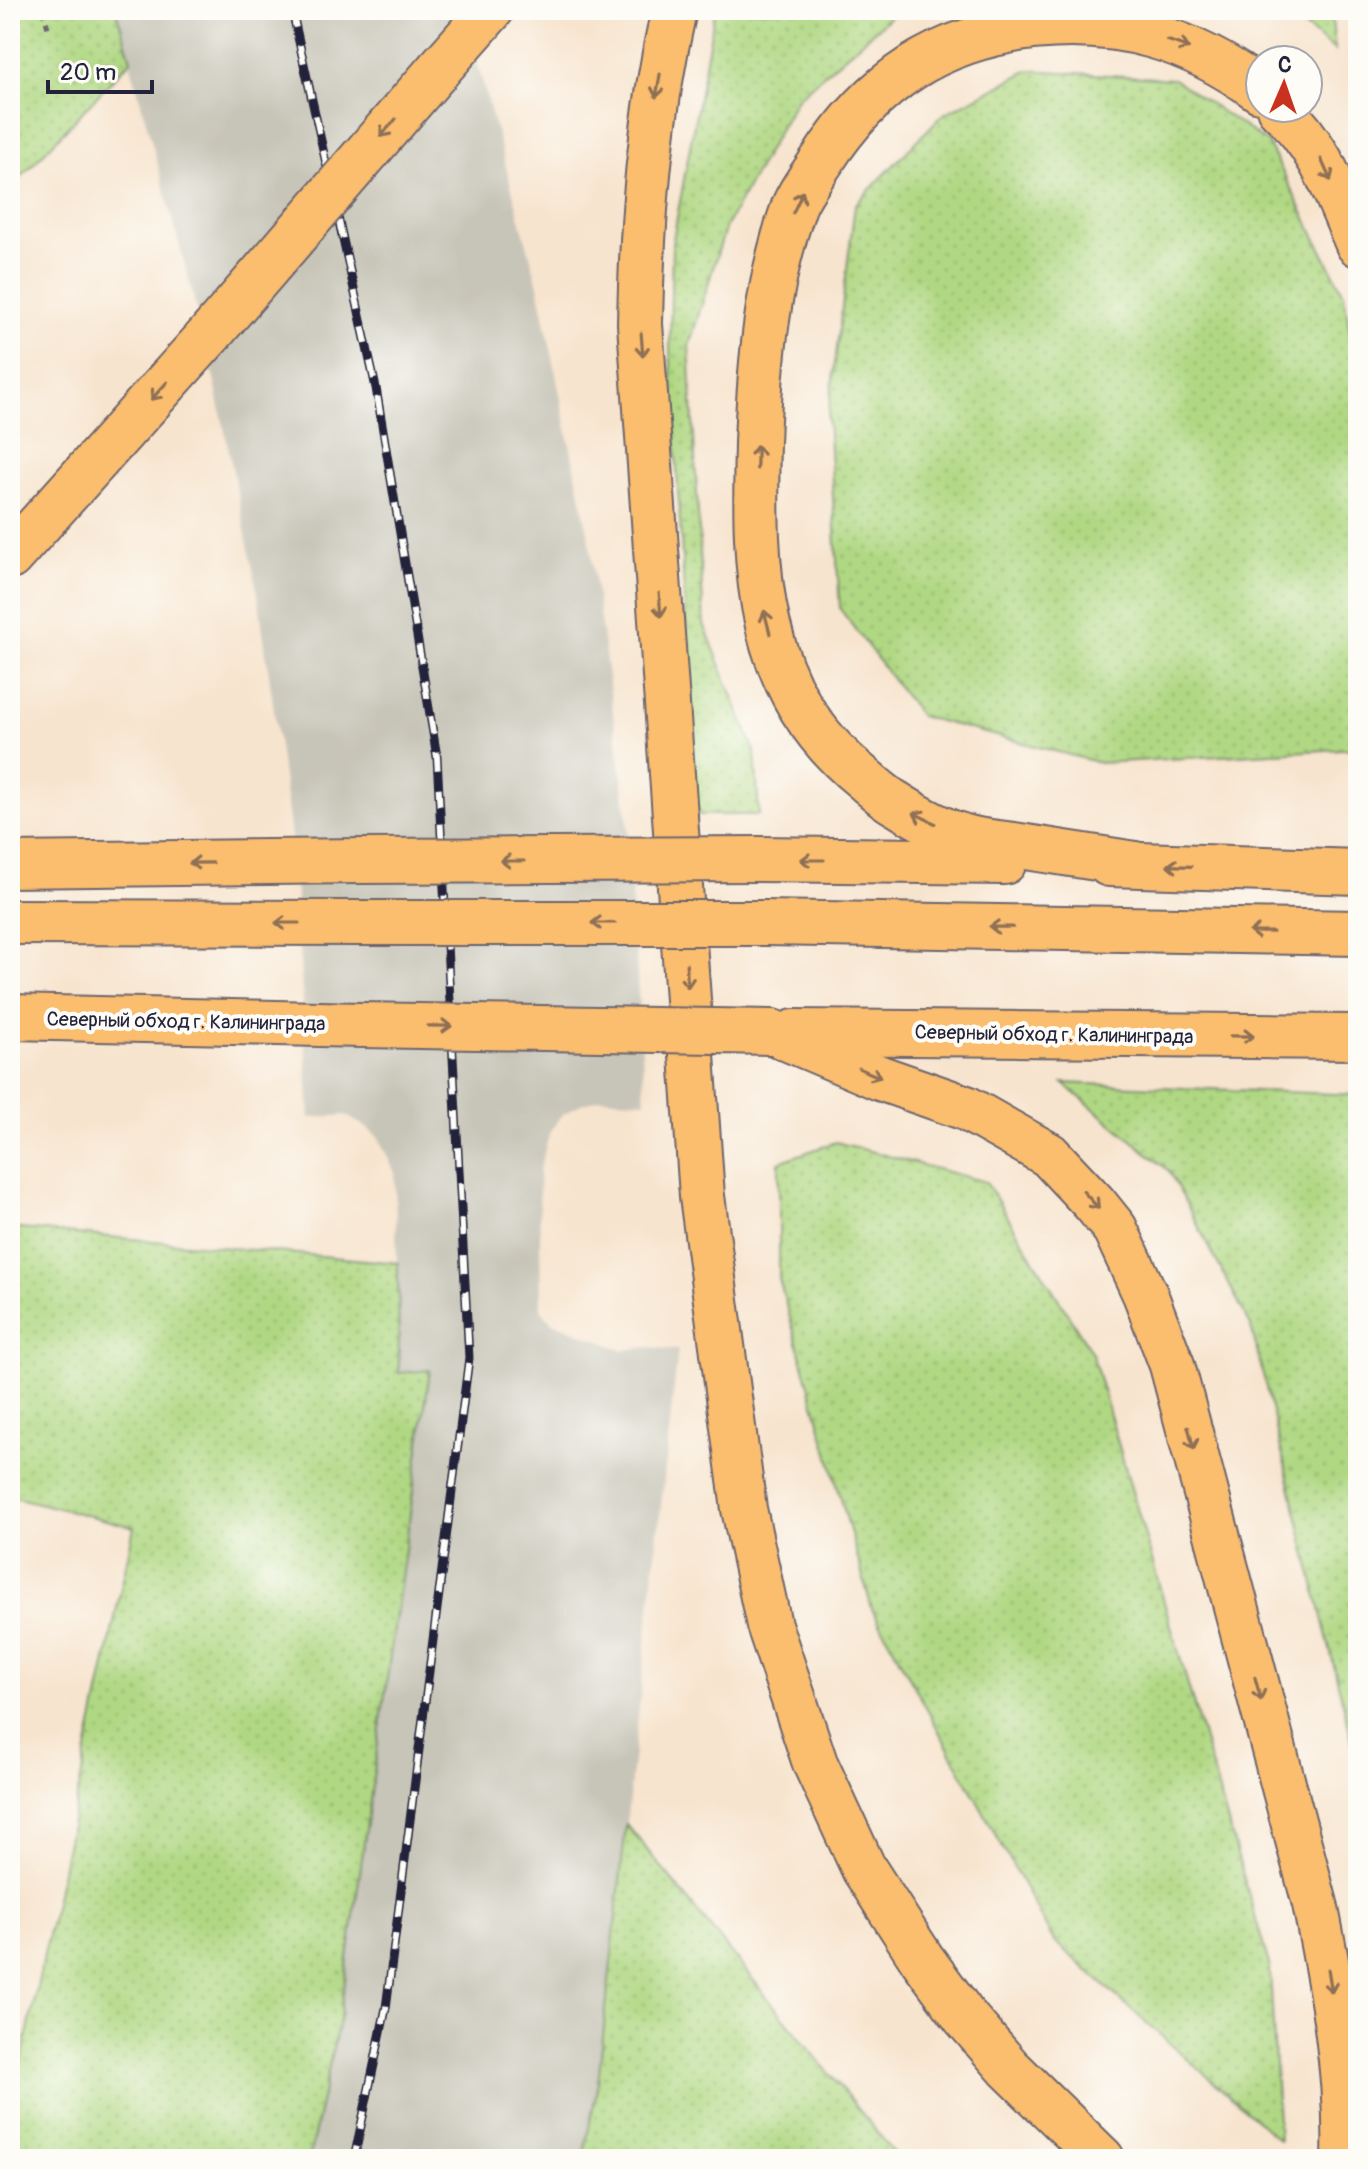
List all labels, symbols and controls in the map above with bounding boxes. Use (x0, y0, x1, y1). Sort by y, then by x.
one-way arrow (1166, 37, 1191, 52)
scale bar (48, 44, 152, 94)
north arrow (1244, 44, 1324, 124)
text: С (1277, 51, 1292, 79)
text: 20 m (60, 58, 116, 87)
one-way arrow (650, 73, 665, 99)
one-way arrow (379, 117, 397, 138)
one-way arrow (1319, 157, 1334, 181)
one-way arrow (791, 190, 806, 214)
one-way arrow (635, 331, 650, 358)
one-way arrow (151, 381, 169, 401)
one-way arrow (749, 444, 765, 471)
one-way arrow (653, 591, 668, 618)
one-way arrow (759, 610, 774, 636)
one-way arrow (912, 810, 936, 825)
one-way arrow (799, 852, 826, 868)
one-way arrow (499, 853, 526, 869)
one-way arrow (188, 856, 215, 871)
one-way arrow (1166, 858, 1193, 873)
one-way arrow (274, 915, 301, 931)
one-way arrow (590, 915, 617, 931)
one-way arrow (988, 919, 1015, 935)
one-way arrow (1248, 924, 1275, 939)
one-way arrow (680, 962, 695, 989)
street label: Северный обход г. Калининграда (46, 1007, 326, 1036)
one-way arrow (426, 1019, 453, 1034)
street label: Северный обход г. Калининграда (914, 1020, 1194, 1049)
one-way arrow (1228, 1028, 1255, 1044)
one-way arrow (857, 1067, 882, 1081)
one-way arrow (1082, 1190, 1100, 1210)
one-way arrow (1185, 1424, 1200, 1450)
one-way arrow (1251, 1675, 1266, 1701)
one-way arrow (1324, 1968, 1339, 1993)

